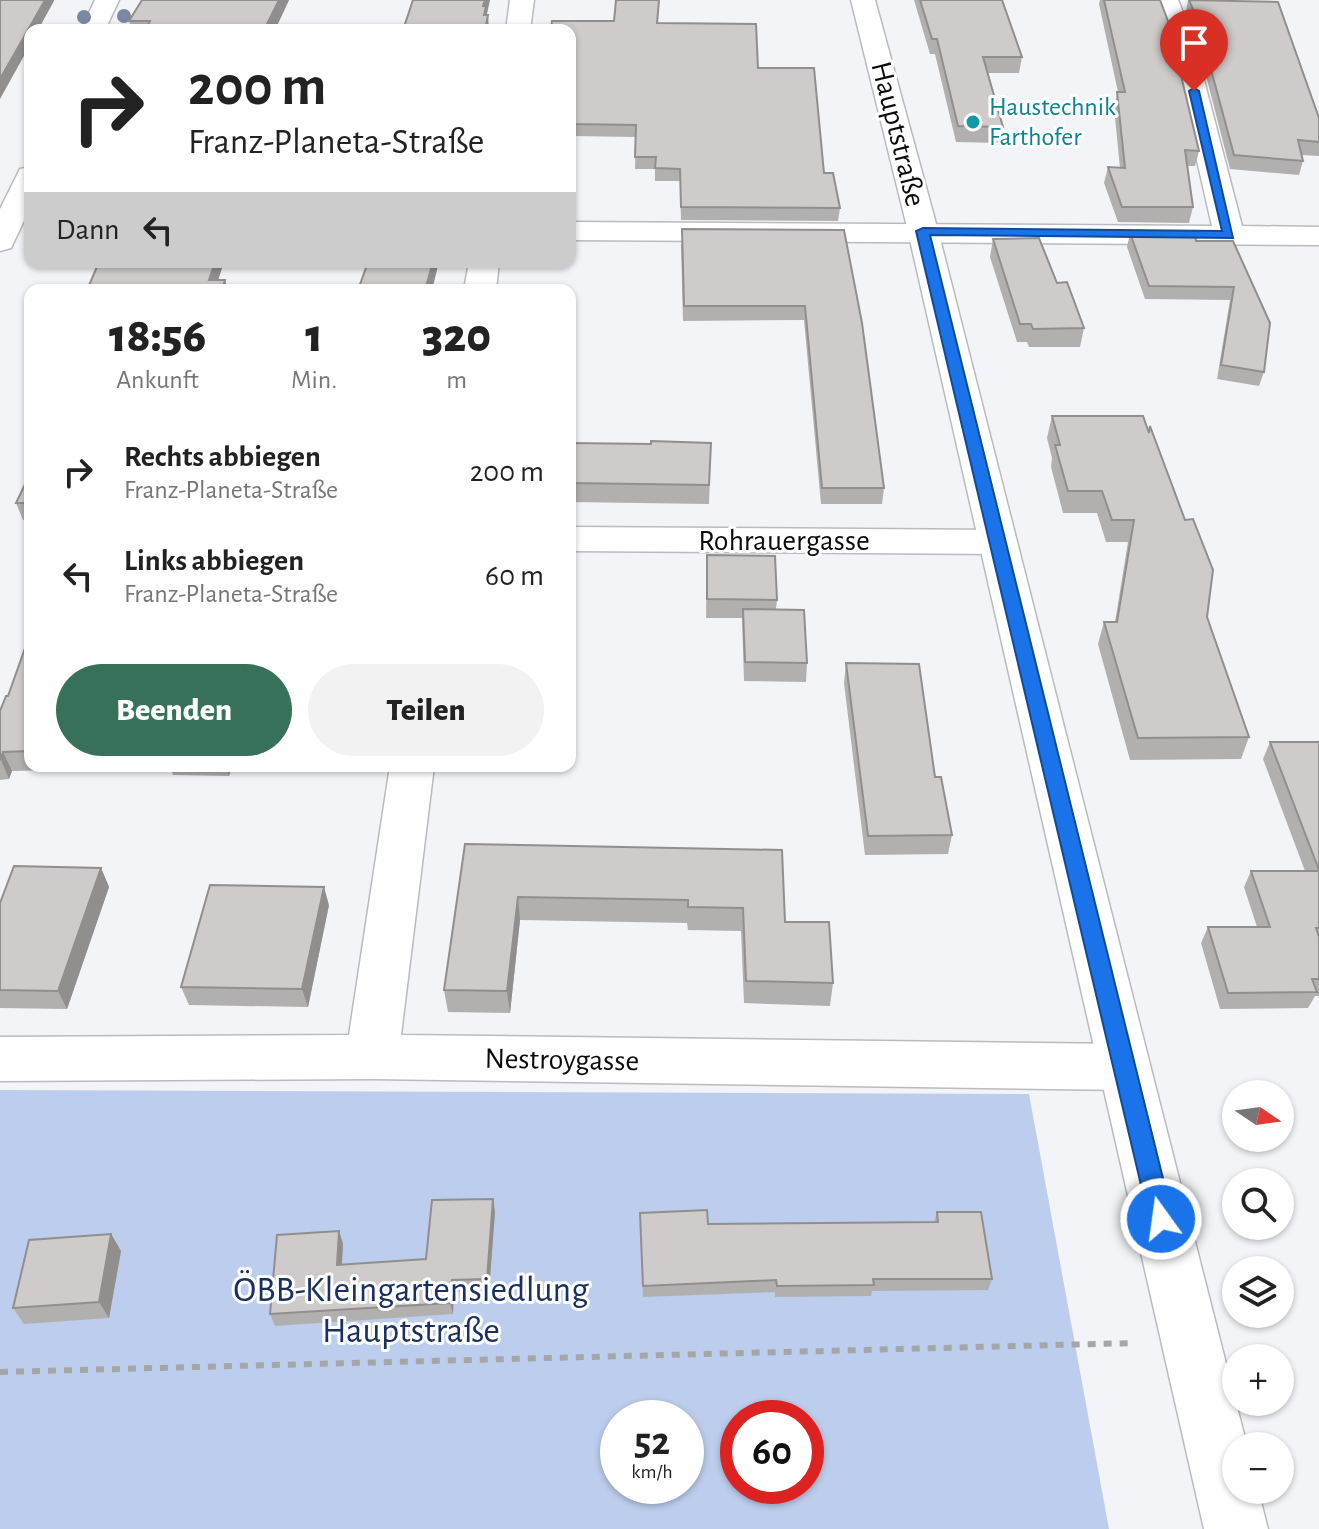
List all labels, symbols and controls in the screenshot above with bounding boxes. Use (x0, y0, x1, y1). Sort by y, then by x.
pin (1160, 9, 1228, 91)
icon: arrive (1172, 21, 1216, 65)
icon: right (56, 56, 160, 160)
street label: Hauptstraße (866, 58, 930, 210)
text: 200 m (188, 59, 326, 115)
place label: Haustechnik Farthofer (989, 94, 1116, 150)
marker: Haustechnik Farthofer (964, 113, 982, 131)
text: Franz-Planeta-Straße (188, 124, 484, 160)
icon: left (136, 208, 180, 252)
text: Dann (56, 215, 120, 245)
text: 18:56 (109, 313, 206, 361)
text: 1 (305, 313, 323, 361)
text: 320 (422, 313, 491, 361)
text: Ankunft (116, 367, 199, 393)
text: Min. (291, 367, 337, 393)
text: m (446, 367, 467, 393)
text: Rechts abbiegen (124, 442, 321, 472)
icon: right (56, 450, 100, 494)
text: 200 m (470, 457, 544, 487)
text: Franz-Planeta-Straße (124, 477, 338, 503)
street label: Rohrauergasse (698, 526, 870, 556)
text: Links abbiegen (124, 546, 304, 576)
icon: left (56, 554, 100, 598)
text: 60 m (485, 561, 544, 591)
text: Franz-Planeta-Straße (124, 581, 338, 607)
button: Beenden (56, 664, 292, 756)
button: Teilen (308, 664, 544, 756)
street label: Nestroygasse (484, 1044, 640, 1076)
north arrow (1222, 1080, 1294, 1152)
map controls (1222, 1080, 1294, 1504)
button: search (1222, 1168, 1294, 1240)
position arrow (1119, 1177, 1203, 1261)
button: layers (1222, 1256, 1294, 1328)
park label: ÖBB-Kleingartensiedlung Hauptstraße (233, 1270, 589, 1349)
button: + (1222, 1344, 1294, 1416)
speed limit sign: 60 (720, 1400, 824, 1504)
text: 52 (634, 1422, 670, 1462)
button: − (1222, 1432, 1294, 1504)
text: km/h (631, 1462, 673, 1482)

